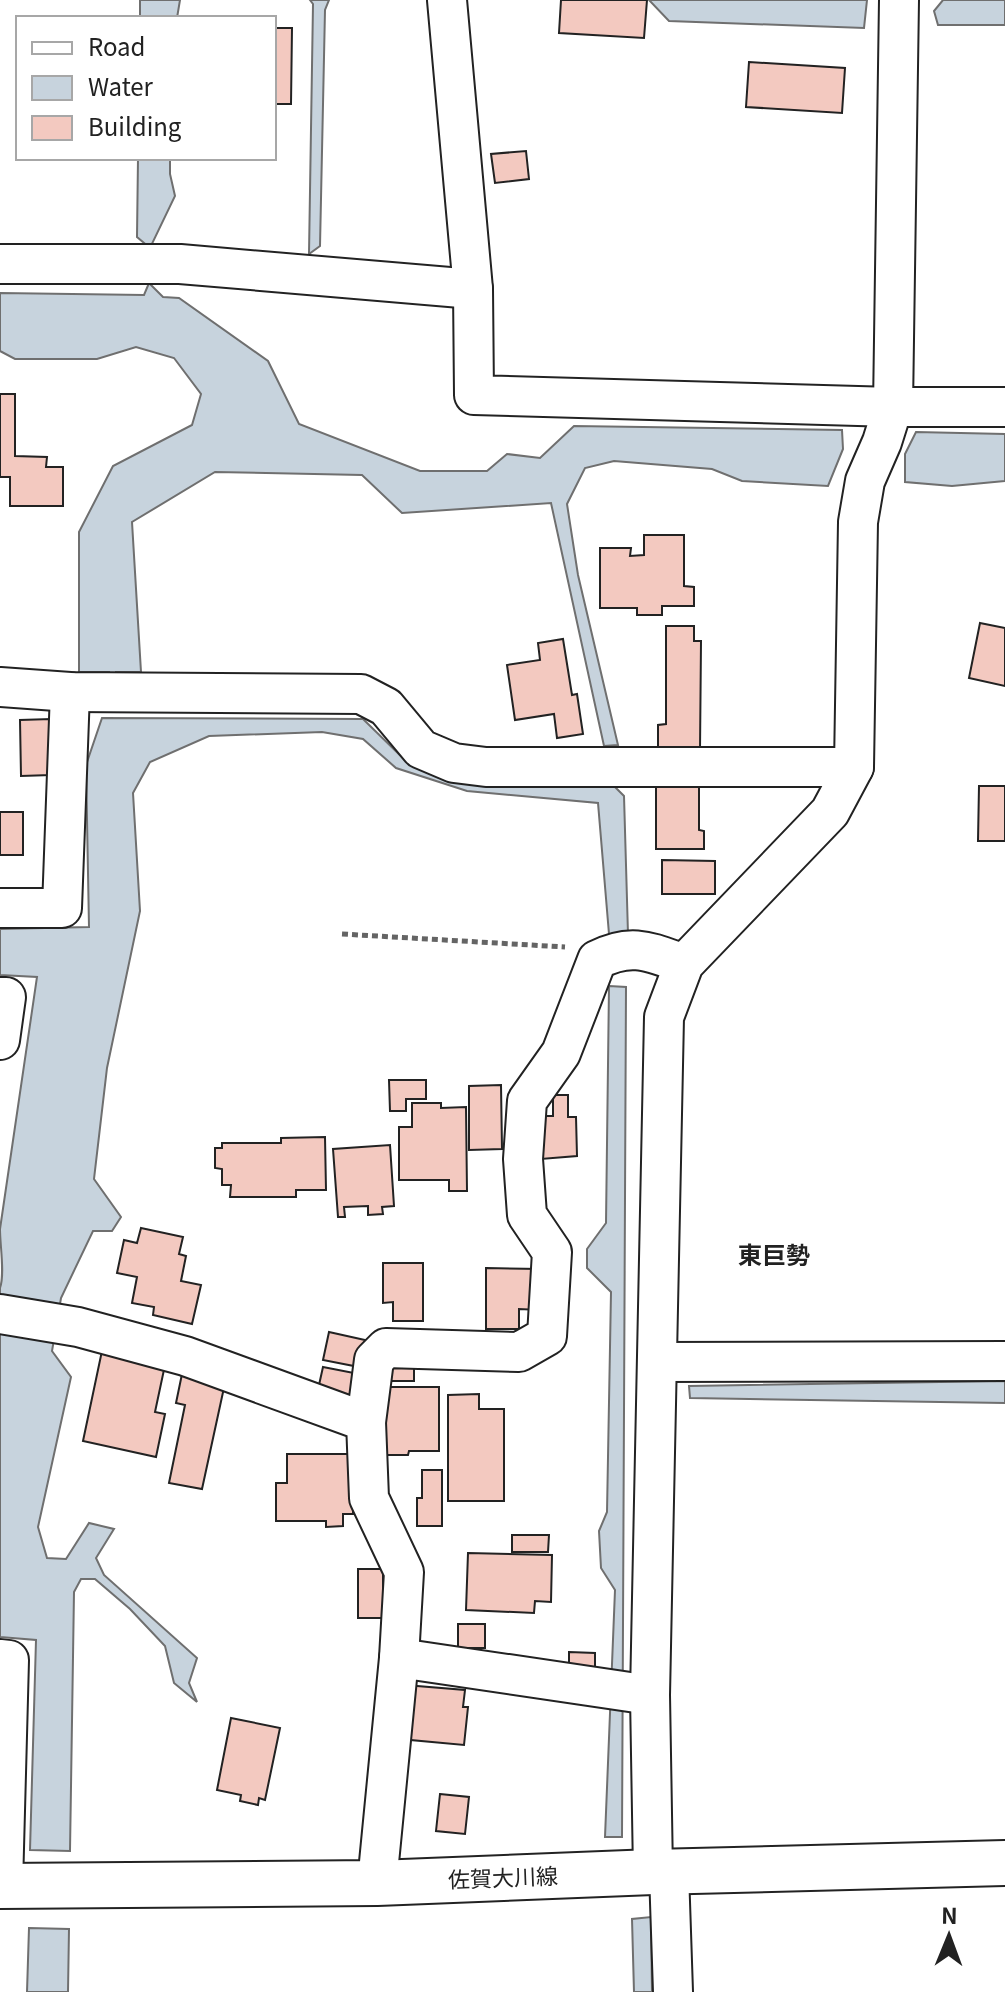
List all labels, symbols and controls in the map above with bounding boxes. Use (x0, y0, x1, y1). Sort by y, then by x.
legend (16, 16, 276, 160)
text: Road (88, 28, 145, 63)
text: Water (88, 68, 154, 103)
text: Building (88, 108, 182, 143)
district label: 東巨勢 (738, 1236, 810, 1271)
street label: 佐賀大川線 (447, 1858, 558, 1894)
north arrow (909, 1896, 989, 1976)
text: N (941, 1898, 958, 1930)

